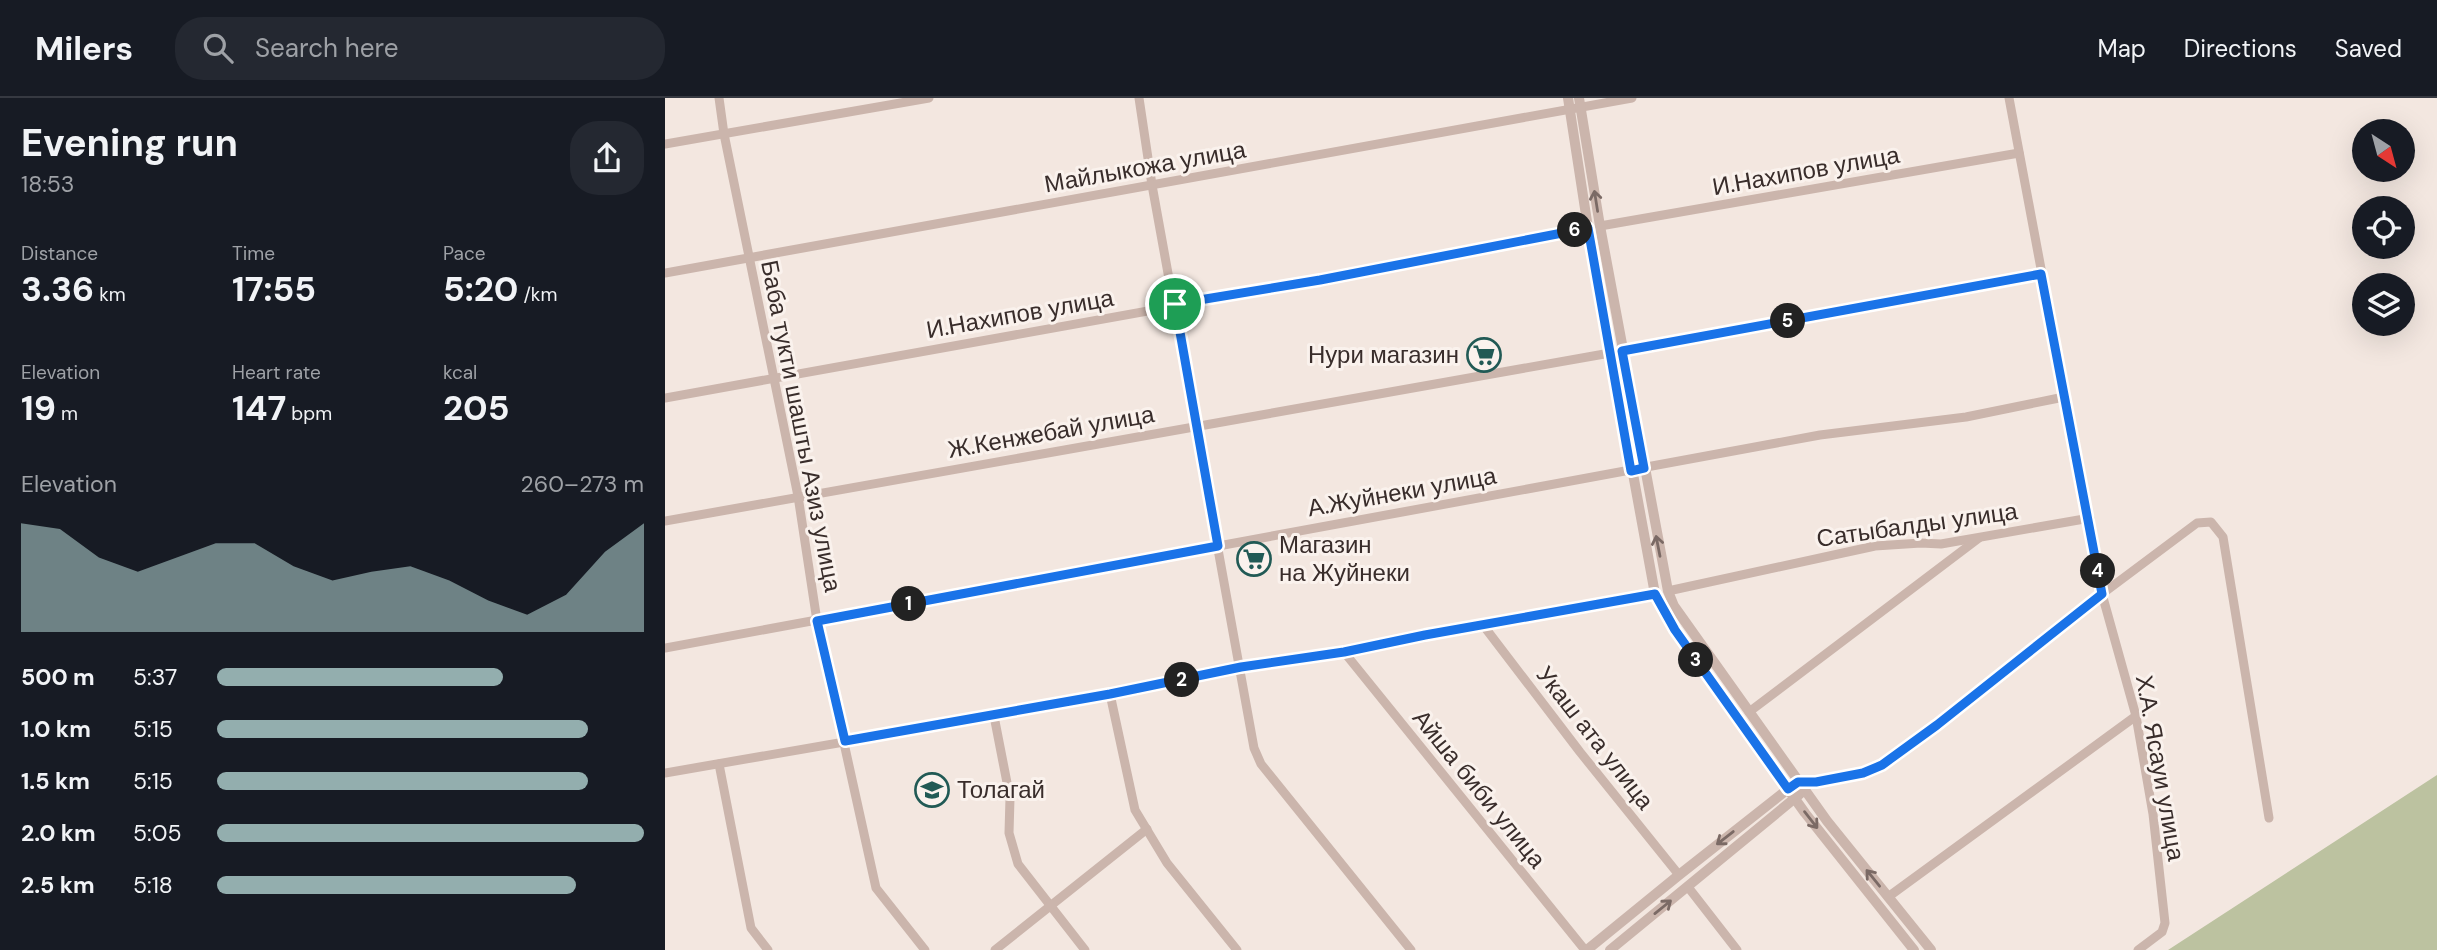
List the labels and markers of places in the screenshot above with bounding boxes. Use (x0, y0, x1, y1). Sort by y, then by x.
pin: 6 (1557, 212, 1593, 248)
pin (1145, 274, 1205, 334)
pin: 5 (1771, 304, 1805, 339)
supermarket icon: Нури магазин (1465, 336, 1503, 374)
place label: Нури магазин (1308, 339, 1459, 370)
place label: Магазин на Жуйнеки (1279, 529, 1410, 588)
supermarket icon: Магазин на Жуйнеки (1235, 540, 1273, 578)
pin: 4 (2081, 554, 2115, 588)
pin: 1 (891, 587, 927, 622)
pin: 3 (1679, 642, 1713, 678)
pin: 2 (1165, 662, 1199, 698)
school or university icon: Толагай (913, 771, 951, 809)
place label: Толагай (957, 774, 1045, 805)

